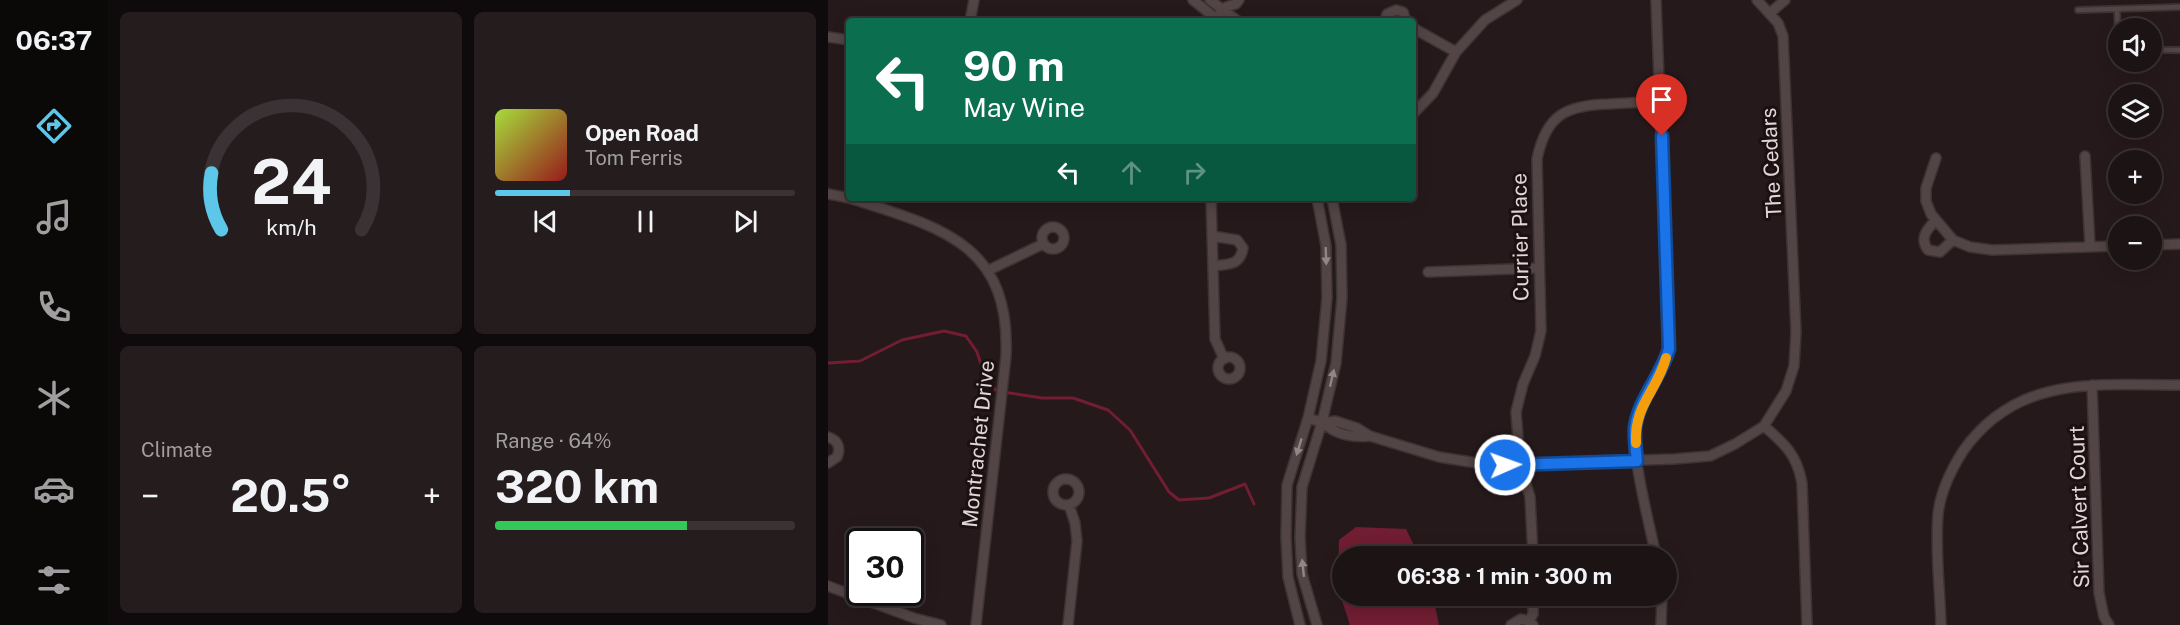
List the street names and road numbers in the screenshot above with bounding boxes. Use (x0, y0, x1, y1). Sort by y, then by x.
street label: The Cedars (1756, 107, 1786, 219)
street label: Currier Place (1506, 173, 1534, 301)
street label: Montrachet Drive (957, 359, 999, 529)
street label: Sir Calvert Court (2064, 425, 2094, 589)

